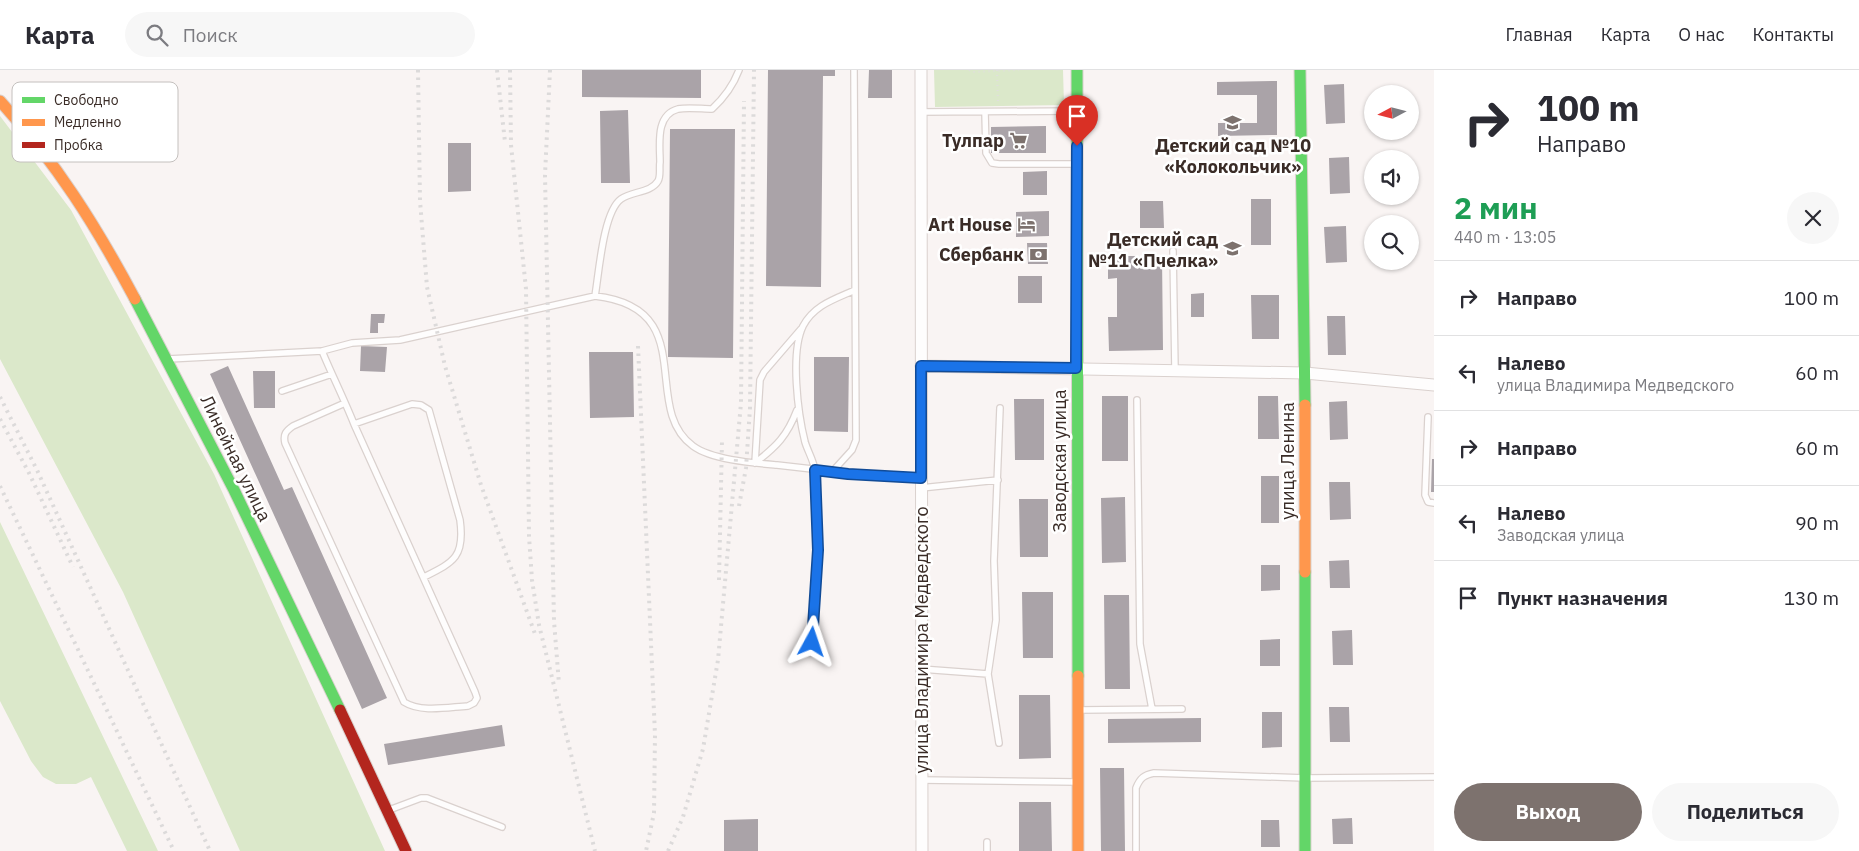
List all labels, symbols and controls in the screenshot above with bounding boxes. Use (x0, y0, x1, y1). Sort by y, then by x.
search box (125, 12, 475, 57)
text: Карта (25, 19, 95, 51)
icon: search (143, 21, 171, 49)
text: Поиск (183, 23, 238, 47)
text: Главная (1505, 23, 1573, 46)
text: Карта (1601, 23, 1650, 46)
text: О нас (1678, 23, 1725, 46)
text: Контакты (1753, 23, 1834, 46)
legend (12, 82, 178, 162)
north arrow (1364, 85, 1419, 140)
map controls (1364, 85, 1419, 270)
text: 100 m (1537, 85, 1640, 131)
icon: right (1454, 90, 1519, 155)
text: Свободно (54, 91, 119, 109)
pin (1056, 95, 1098, 146)
icon: arrive (1063, 102, 1091, 130)
school or university icon: Детский сад №10 «Колокольчик» (1223, 112, 1243, 132)
text: Медленно (54, 113, 122, 131)
place label: Тулпар (942, 129, 1004, 152)
text: Направо (1537, 129, 1626, 158)
supermarket icon: Тулпар (1008, 130, 1028, 150)
place label: Детский сад №10 «Колокольчик» (1155, 134, 1311, 178)
text: Пробка (54, 136, 103, 154)
button: sound (1364, 150, 1419, 205)
text: 2 мин (1454, 188, 1538, 227)
button: close (1787, 192, 1839, 244)
place label: Art House (928, 213, 1012, 236)
hotel icon: Art House (1016, 214, 1036, 234)
button: search (1364, 215, 1419, 270)
text: 440 m · 13:05 (1454, 227, 1556, 247)
place label: Детский сад №11 «Пчелка» (1088, 228, 1218, 272)
school or university icon: Детский сад №11 «Пчелка» (1222, 239, 1242, 259)
place label: Сбербанк (939, 243, 1024, 266)
bank icon: Сбербанк (1028, 244, 1048, 264)
icon: right (1454, 284, 1482, 312)
text: Направо (1497, 286, 1577, 310)
text: 100 m (1784, 286, 1839, 310)
text: Налево (1497, 351, 1566, 375)
icon: left (1454, 359, 1482, 387)
text: 60 m (1795, 361, 1839, 385)
text: улица Владимира Медведского (1497, 375, 1734, 395)
street label: Заводская улица (1048, 389, 1071, 533)
street label: Линейная улица (195, 391, 277, 525)
street label: улица Ленина (1276, 402, 1299, 520)
icon: right (1454, 434, 1482, 462)
text: Направо (1497, 436, 1577, 460)
text: 60 m (1795, 436, 1839, 460)
text: Налево (1497, 501, 1566, 525)
street label: улица Владимира Медведского (910, 507, 933, 774)
icon: left (1454, 509, 1482, 537)
text: 90 m (1795, 511, 1839, 535)
text: Заводская улица (1497, 525, 1624, 545)
icon: arrive (1454, 584, 1482, 612)
text: Пункт назначения (1497, 586, 1668, 610)
text: 130 m (1784, 586, 1839, 610)
position arrow (785, 615, 837, 667)
button: Выход (1454, 783, 1642, 841)
button: Поделиться (1652, 783, 1839, 841)

